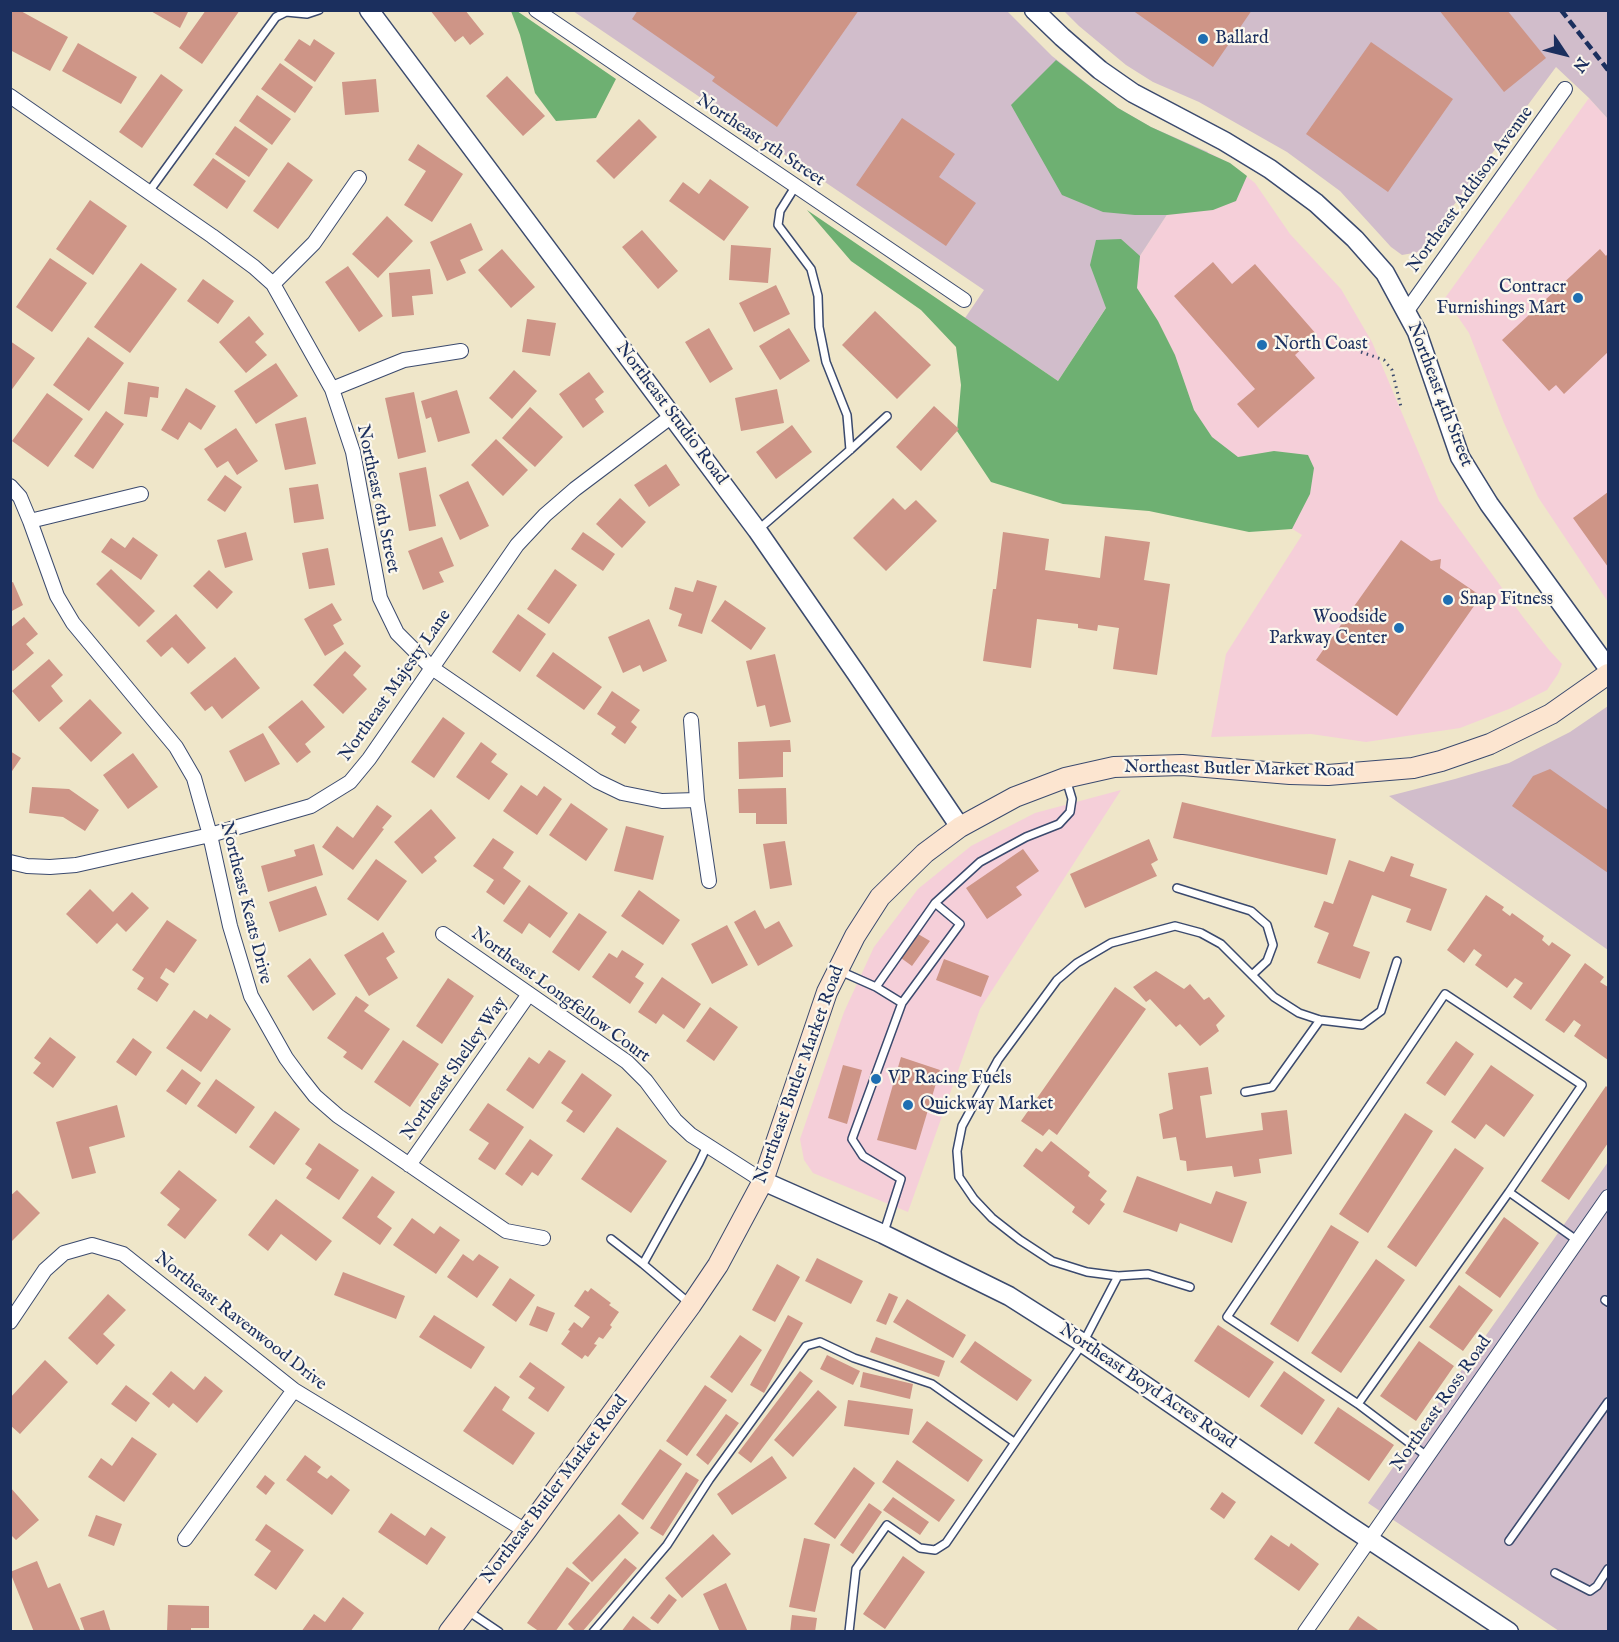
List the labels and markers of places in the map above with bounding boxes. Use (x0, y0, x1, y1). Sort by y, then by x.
place label: Ballard (1215, 28, 1269, 50)
marker: Ballard (1196, 32, 1210, 46)
place label: Contracr Furnishings Mart (1437, 277, 1566, 320)
marker: Contracr Furnishings Mart (1571, 291, 1585, 305)
place label: North Coast (1274, 334, 1368, 356)
marker: North Coast (1255, 338, 1269, 352)
place label: Snap Fitness (1460, 589, 1553, 611)
marker: Snap Fitness (1441, 593, 1455, 607)
place label: Woodside Parkway Center (1269, 607, 1387, 650)
marker: Woodside Parkway Center (1392, 621, 1406, 635)
place label: VP Racing Fuels (888, 1068, 1011, 1090)
marker: VP Racing Fuels (869, 1072, 883, 1086)
place label: Quickway Market (920, 1094, 1053, 1116)
marker: Quickway Market (901, 1098, 915, 1112)

